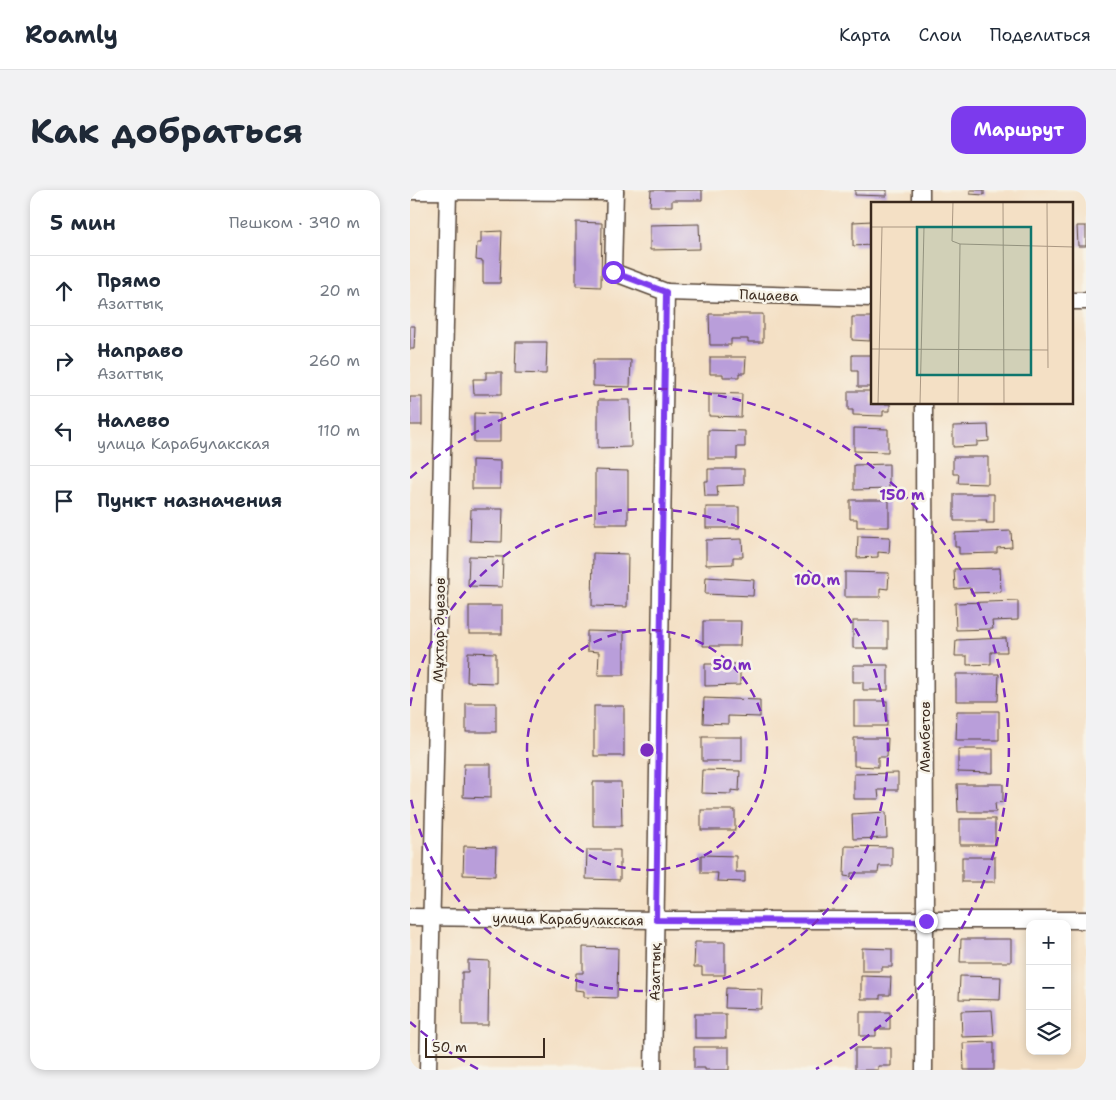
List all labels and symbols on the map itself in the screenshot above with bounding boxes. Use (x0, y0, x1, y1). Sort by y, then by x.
inset map (871, 202, 1074, 405)
route start (602, 261, 625, 284)
street label: Пацаева (739, 285, 799, 305)
text: 150 m (879, 485, 925, 505)
text: 100 m (794, 570, 840, 590)
street label: Мұхтар Әуезов (429, 577, 449, 683)
text: 50 m (713, 655, 752, 675)
street label: Мәмбетов (916, 701, 934, 773)
centre of rings (638, 741, 656, 759)
street label: улица Карабулакская (492, 909, 644, 929)
route end (915, 910, 938, 933)
street label: Азаттық (645, 943, 665, 1001)
scale bar (425, 1035, 545, 1058)

